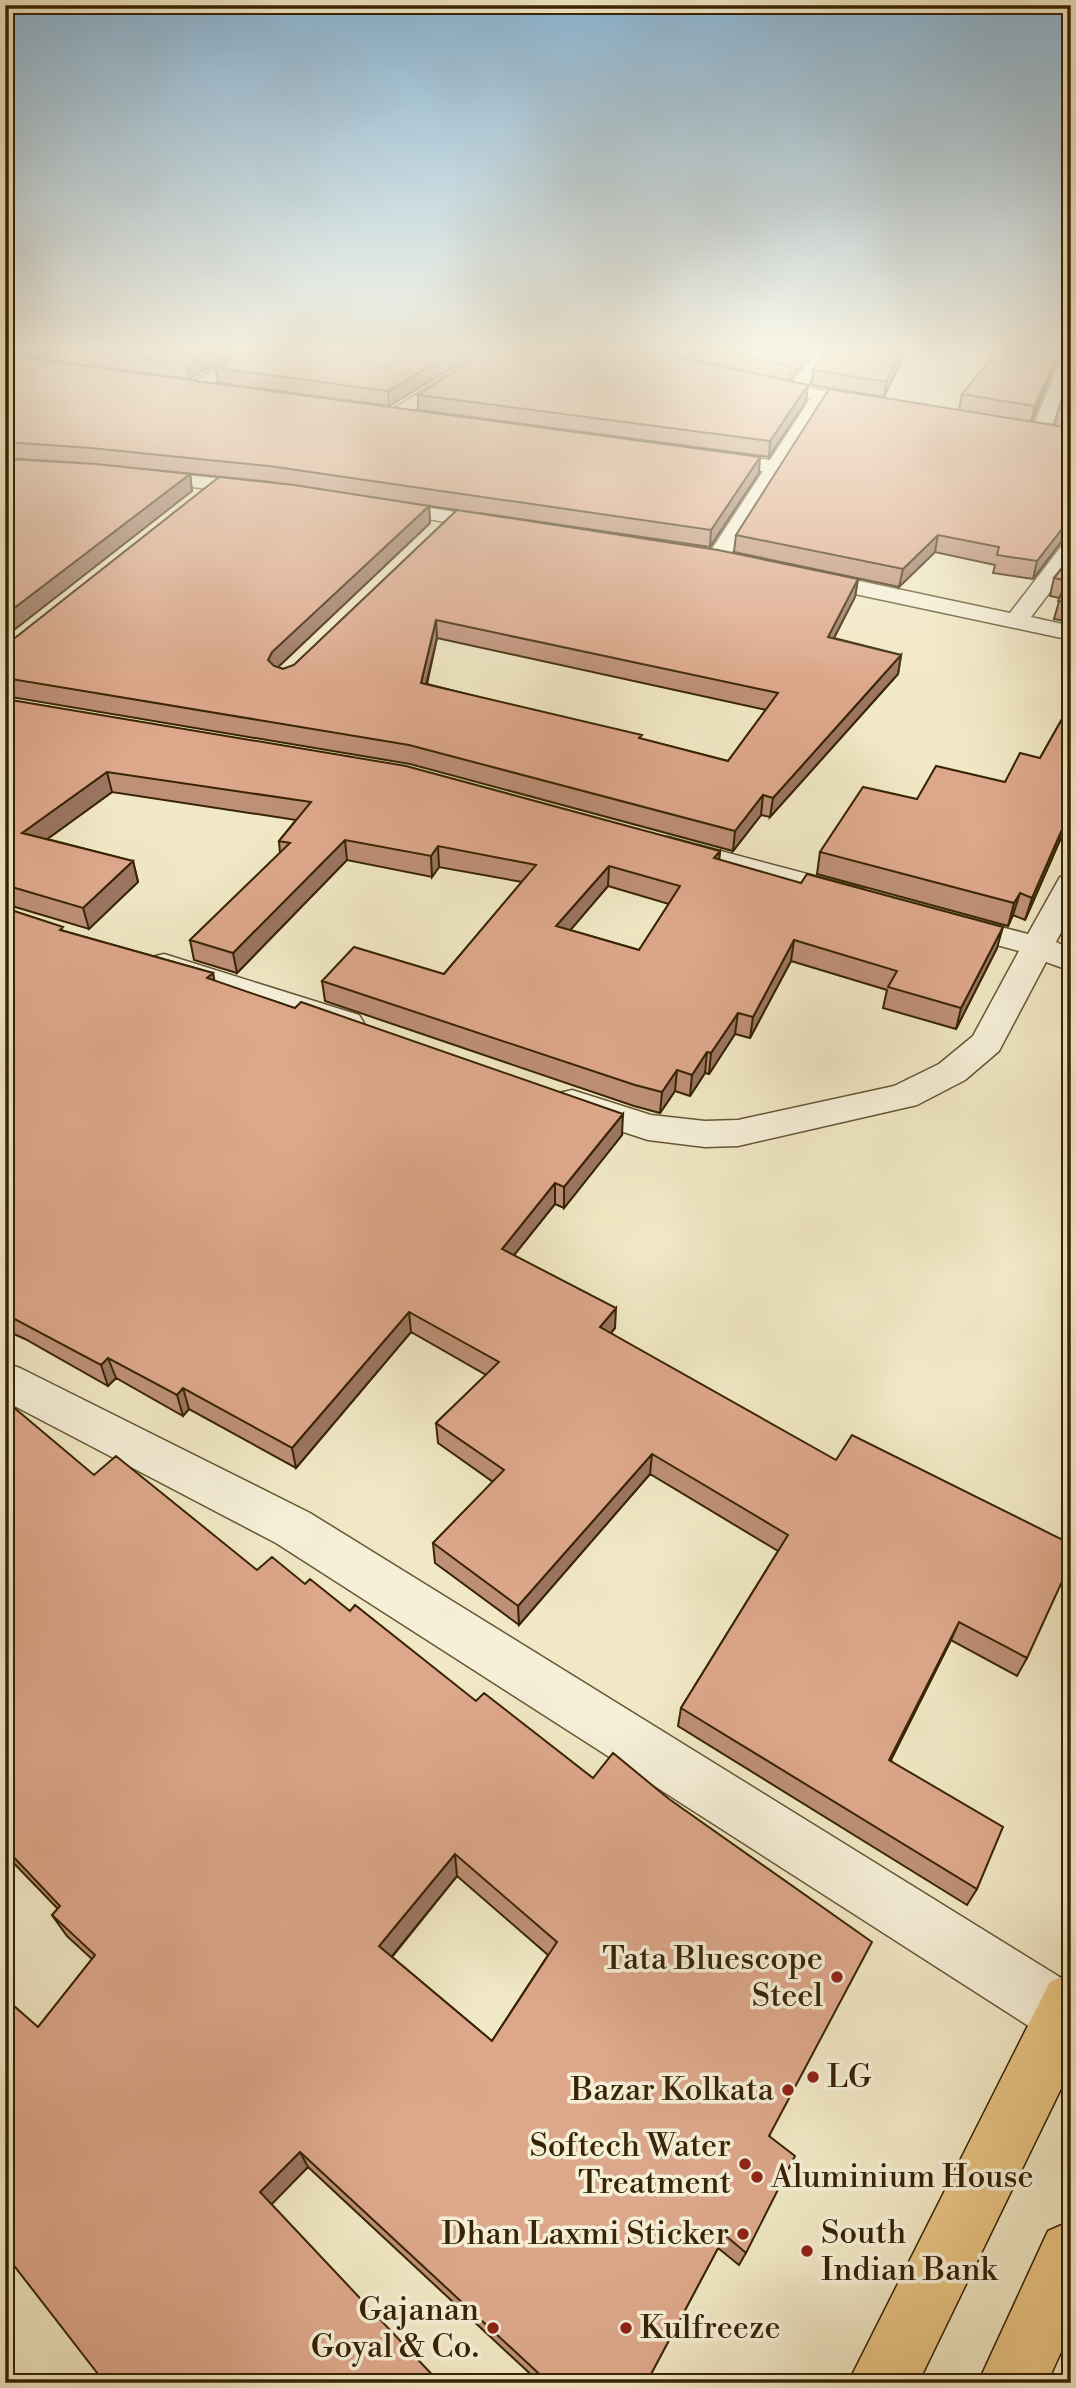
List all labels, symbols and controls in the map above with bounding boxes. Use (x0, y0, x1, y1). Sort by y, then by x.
place label: Tata Bluescope Steel (602, 1939, 824, 2016)
marker: Tata Bluescope Steel (829, 1969, 845, 1985)
place label: LG (827, 2057, 872, 2097)
marker: LG (805, 2069, 821, 2085)
place label: Bazar Kolkata (570, 2070, 775, 2110)
marker: Bazar Kolkata (780, 2082, 796, 2098)
place label: Softech Water Treatment (529, 2126, 731, 2203)
marker: Softech Water Treatment (737, 2156, 753, 2172)
place label: Aluminium House (770, 2157, 1034, 2197)
marker: Aluminium House (749, 2169, 765, 2185)
place label: South Indian Bank (821, 2213, 1000, 2290)
place label: Dhan Laxmi Sticker (442, 2214, 729, 2254)
marker: Dhan Laxmi Sticker (735, 2226, 751, 2242)
marker: South Indian Bank (799, 2243, 815, 2259)
place label: Gajanan Goyal & Co. (311, 2290, 479, 2367)
place label: Kulfreeze (640, 2308, 781, 2348)
marker: Gajanan Goyal & Co. (485, 2320, 501, 2336)
marker: Kulfreeze (618, 2320, 634, 2336)

